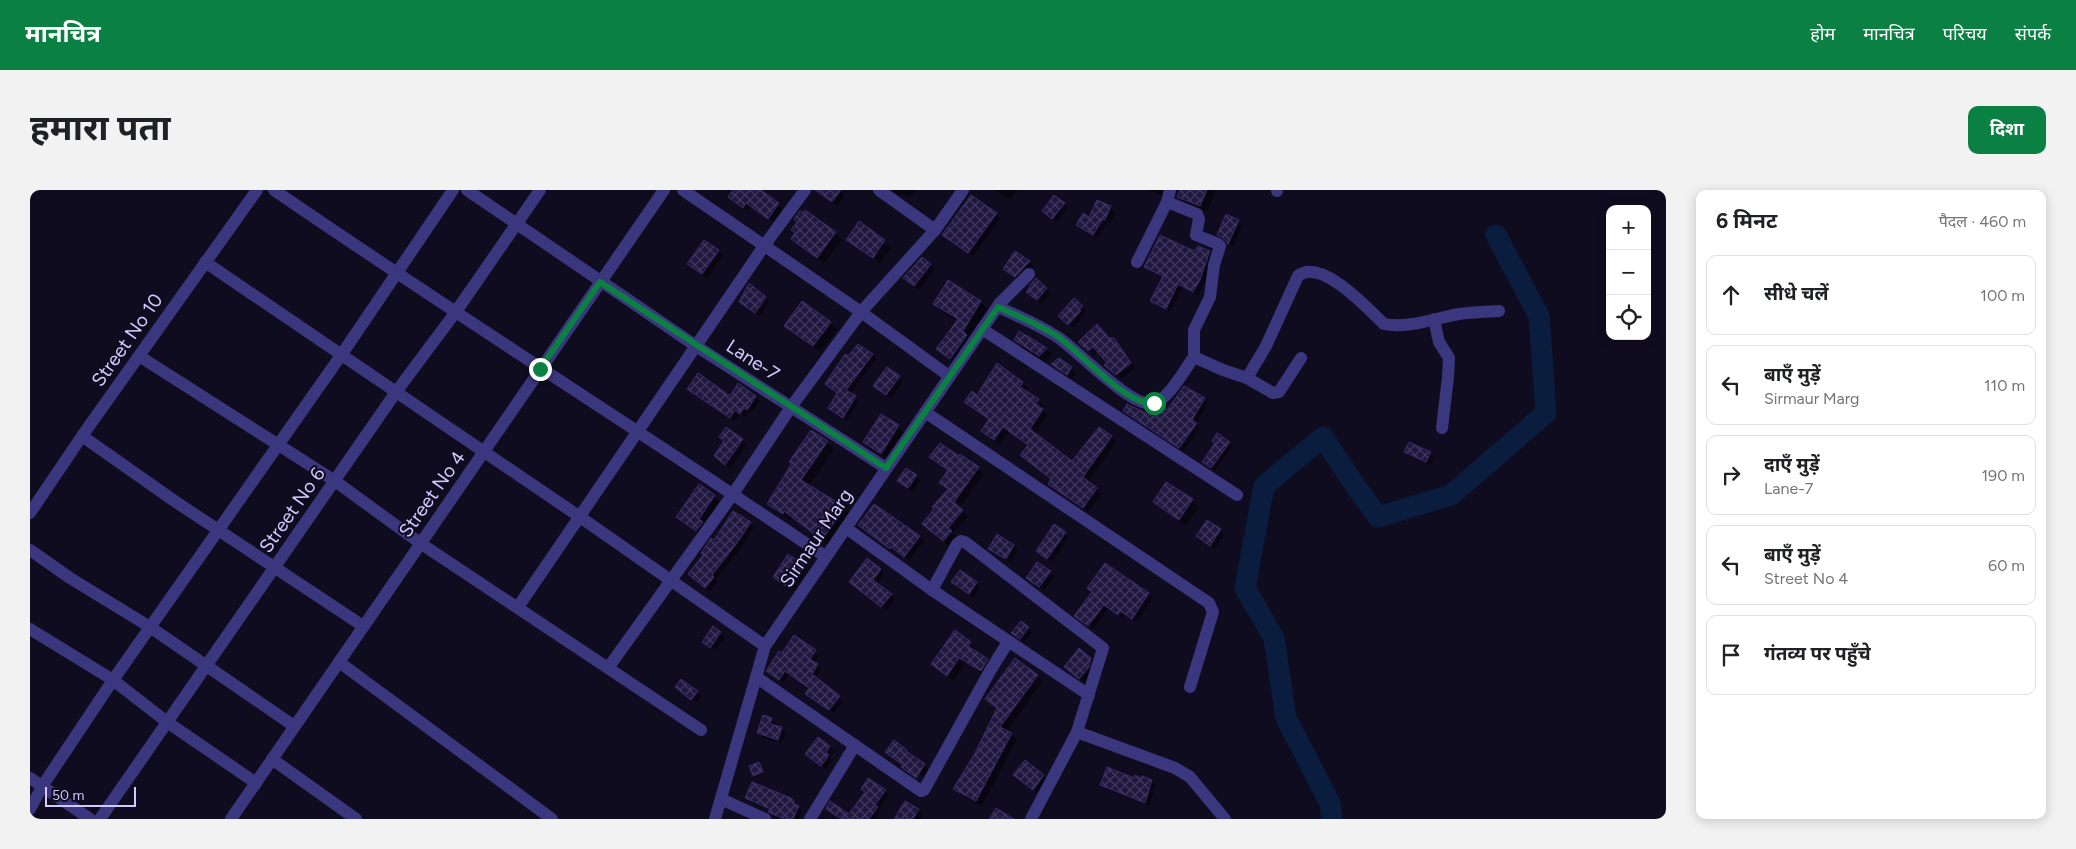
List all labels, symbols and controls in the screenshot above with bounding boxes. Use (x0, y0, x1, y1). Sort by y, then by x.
text: मानचित्र (25, 19, 101, 48)
text: होम (1810, 23, 1835, 45)
text: मानचित्र (1863, 23, 1915, 45)
text: परिचय (1943, 23, 1987, 45)
text: संपर्क (2015, 23, 2051, 45)
button: दिशा (1968, 106, 2046, 154)
text: हमारा पता (30, 107, 171, 149)
map controls (1606, 205, 1651, 340)
button: + (1606, 205, 1651, 250)
text: 6 मिनट (1716, 208, 1777, 233)
text: पैदल · 460 m (1939, 212, 2026, 231)
button: − (1606, 250, 1651, 295)
icon: ahead (1717, 281, 1745, 309)
text: सीधे चलें (1764, 282, 1828, 305)
text: 100 m (1980, 286, 2025, 305)
street label: Street No 10 (87, 289, 167, 391)
button: locate (1606, 295, 1651, 340)
street label: Lane-7 (722, 334, 784, 386)
route end (529, 358, 552, 381)
text: बाएँ मुड़ें (1764, 363, 1821, 386)
icon: left (1717, 371, 1745, 399)
text: 110 m (1984, 376, 2025, 395)
text: Sirmaur Marg (1764, 389, 1860, 408)
route start (1143, 392, 1166, 415)
street label: Street No 4 (394, 446, 470, 542)
text: दाएँ मुड़ें (1764, 453, 1820, 476)
icon: right (1717, 461, 1745, 489)
street label: Street No 6 (254, 463, 330, 557)
text: 190 m (1982, 466, 2025, 485)
text: Lane-7 (1764, 479, 1813, 498)
street label: Sirmaur Marg (775, 485, 857, 591)
text: बाएँ मुड़ें (1764, 543, 1821, 566)
icon: left (1717, 551, 1745, 579)
text: 60 m (1988, 556, 2025, 575)
text: Street No 4 (1764, 569, 1848, 588)
icon: arrive (1717, 641, 1745, 669)
text: गंतव्य पर पहुँचे (1764, 642, 1871, 665)
scale bar (45, 784, 136, 807)
text: 50 m (52, 787, 84, 804)

